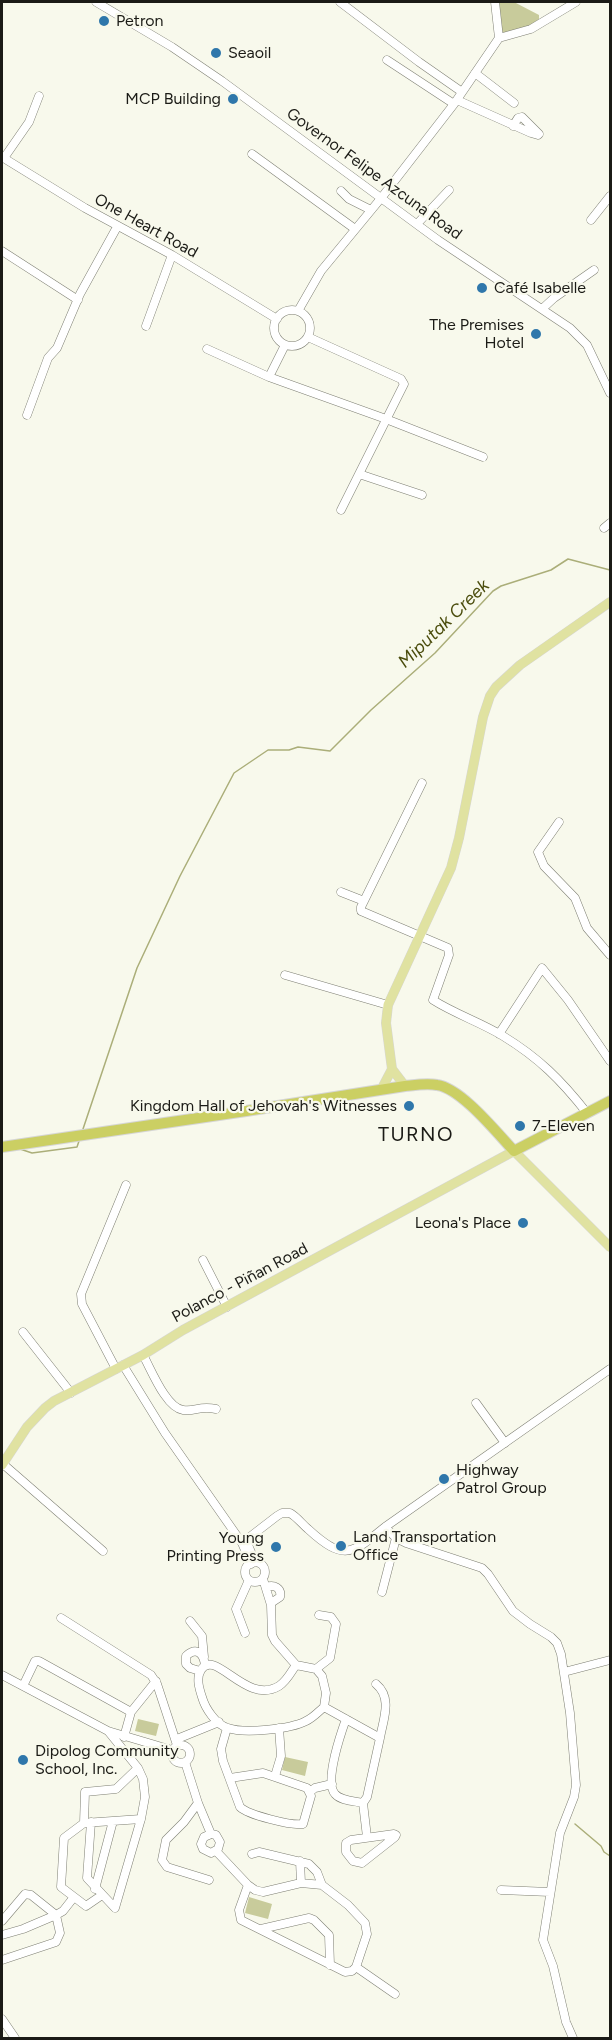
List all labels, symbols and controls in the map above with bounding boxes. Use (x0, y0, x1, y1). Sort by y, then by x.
place label: Petron (116, 11, 164, 31)
marker: Petron (97, 14, 111, 28)
place label: Seaoil (228, 43, 271, 63)
marker: Seaoil (209, 46, 223, 60)
place label: MCP Building (125, 89, 221, 109)
marker: MCP Building (226, 92, 240, 106)
street label: Governor Felipe Azcuna Road (283, 104, 465, 244)
street label: One Heart Road (91, 190, 201, 262)
place label: Café Isabelle (494, 278, 586, 298)
marker: Café Isabelle (475, 281, 489, 295)
place label: The Premises Hotel (429, 315, 524, 353)
marker: The Premises Hotel (529, 327, 543, 341)
water label: Miputak Creek (394, 575, 494, 673)
place label: Kingdom Hall of Jehovah's Witnesses (130, 1096, 397, 1116)
marker: Kingdom Hall of Jehovah's Witnesses (402, 1099, 416, 1113)
place label: 7-Eleven (532, 1116, 595, 1136)
marker: 7-Eleven (513, 1119, 527, 1133)
district label: TURNO (378, 1123, 454, 1147)
place label: Leona's Place (415, 1213, 511, 1233)
marker: Leona's Place (516, 1216, 530, 1230)
street label: Polanco - Piñan Road (169, 1239, 311, 1327)
place label: Highway Patrol Group (456, 1460, 547, 1498)
marker: Highway Patrol Group (437, 1472, 451, 1486)
place label: Land Transportation Office (353, 1527, 496, 1565)
place label: Young Printing Press (166, 1528, 264, 1566)
marker: Land Transportation Office (334, 1539, 348, 1553)
marker: Young Printing Press (269, 1540, 283, 1554)
place label: Dipolog Community School, Inc. (35, 1741, 179, 1779)
marker: Dipolog Community School, Inc. (16, 1753, 30, 1767)

